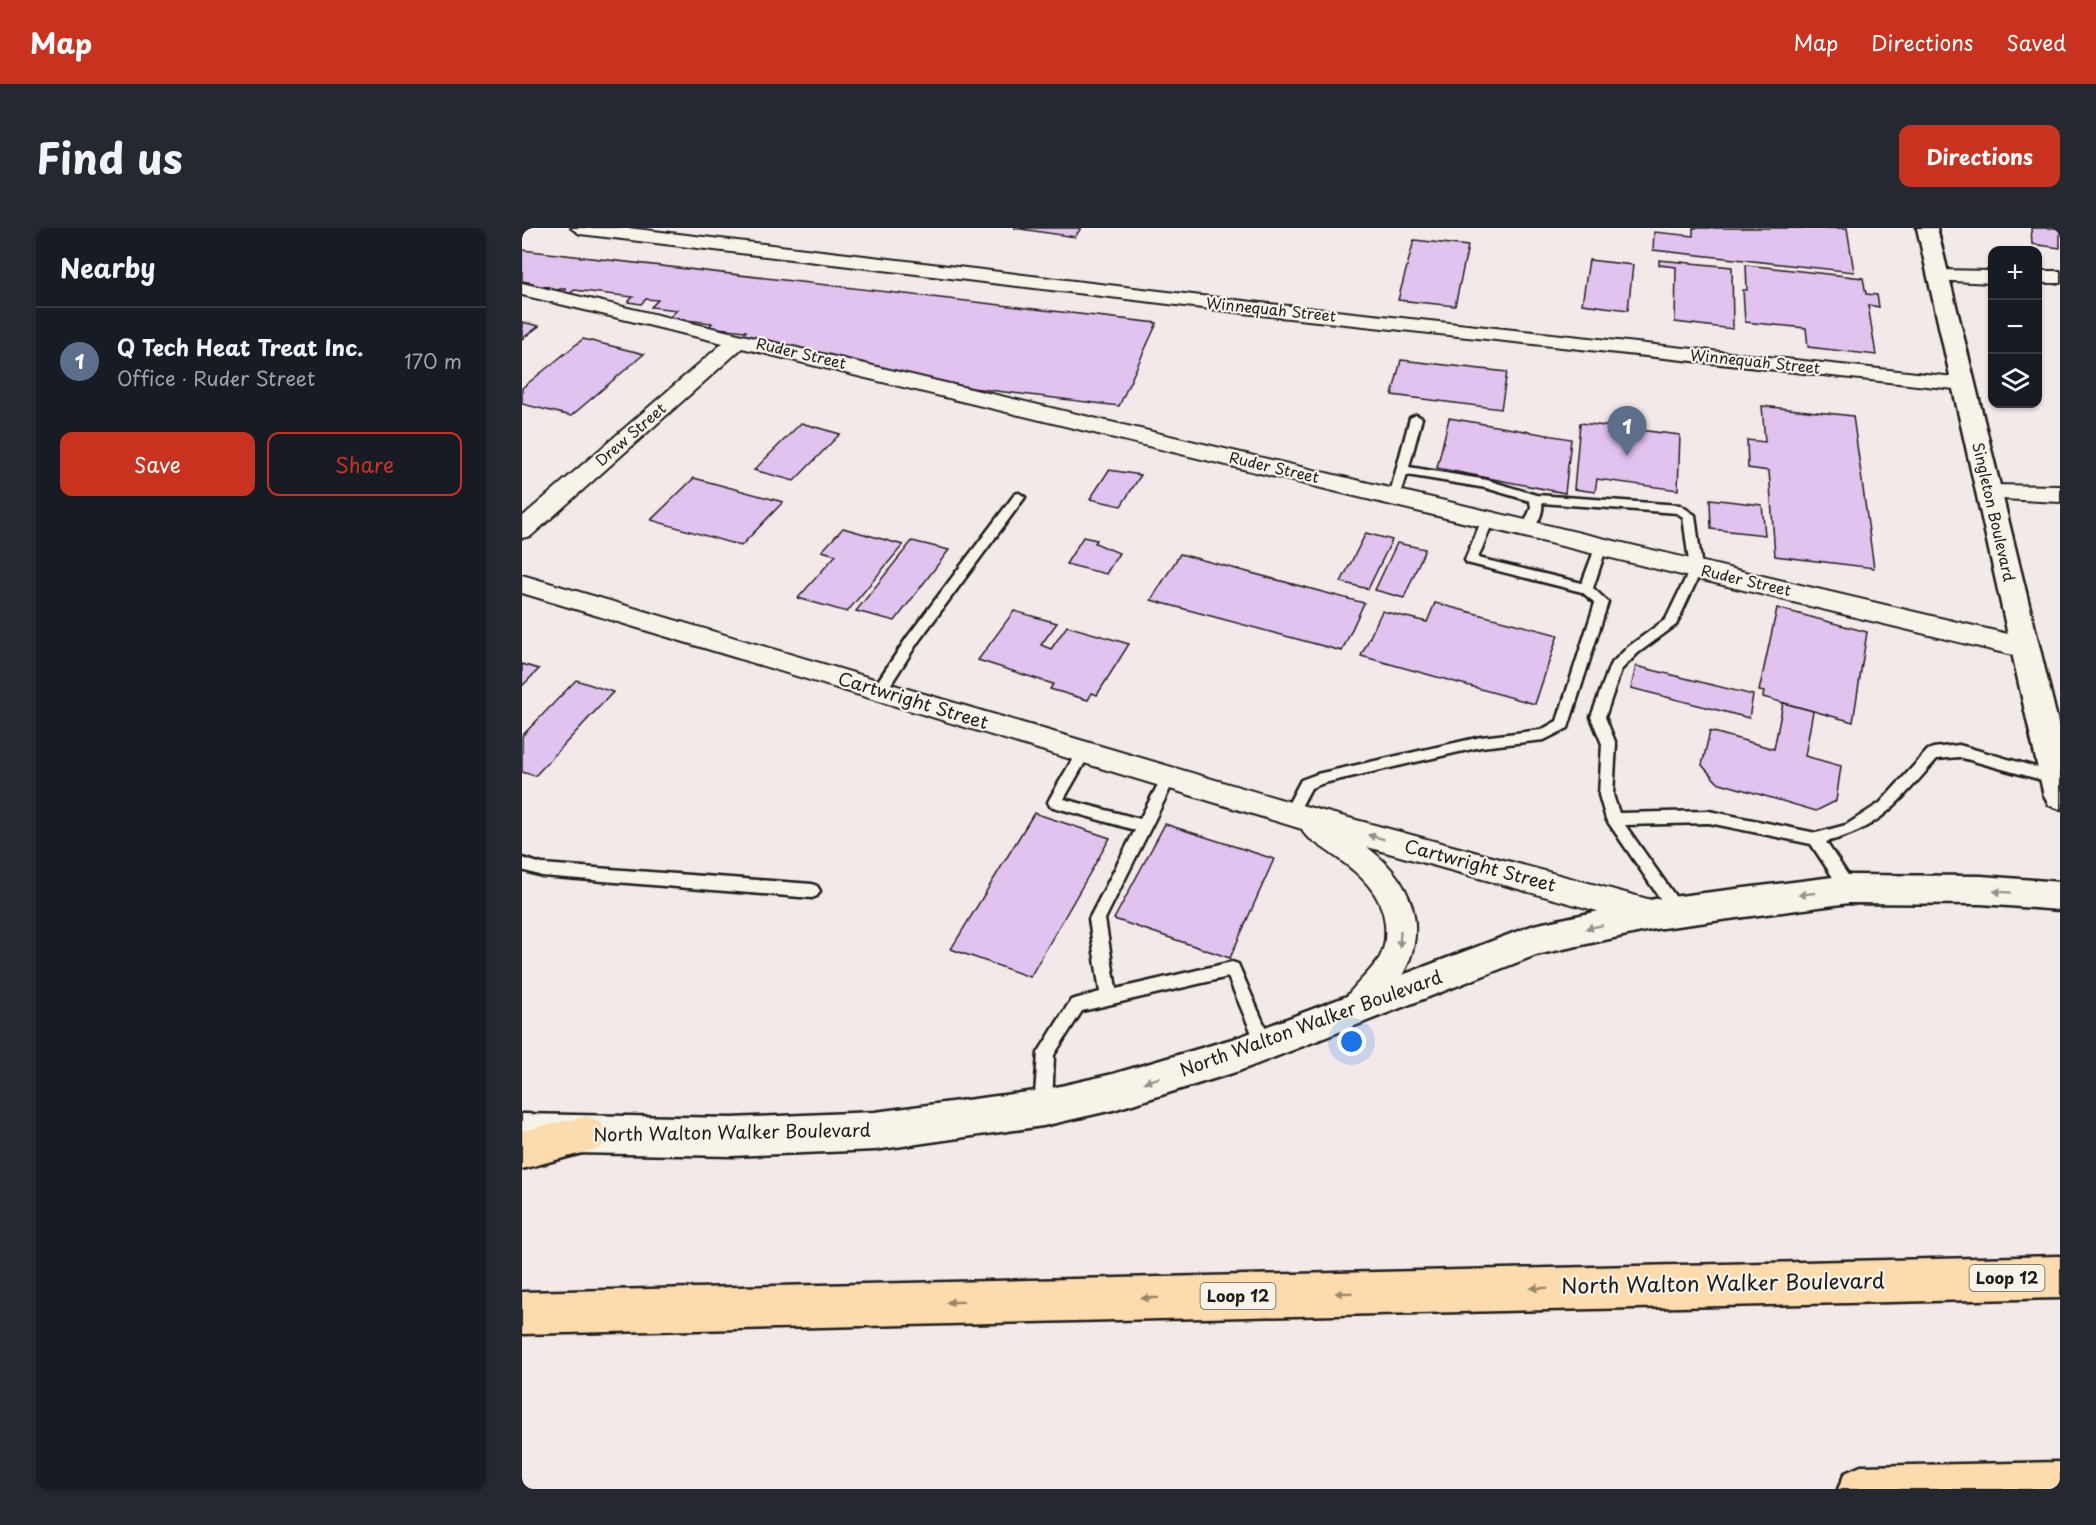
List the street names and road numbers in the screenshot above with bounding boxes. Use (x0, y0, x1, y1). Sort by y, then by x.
street label: Winnequah Street (1205, 290, 1337, 327)
street label: Ruder Street (754, 331, 849, 374)
street label: Winnequah Street (1689, 342, 1821, 379)
street label: Drew Street (590, 397, 670, 471)
street label: Singleton Boulevard (1967, 440, 2022, 584)
street label: Ruder Street (1227, 445, 1322, 488)
street label: Ruder Street (1699, 558, 1794, 601)
street label: Cartwright Street (835, 664, 992, 735)
street label: Cartwright Street (1402, 831, 1559, 898)
street label: North Walton Walker Boulevard (1176, 962, 1445, 1083)
street label: North Walton Walker Boulevard (593, 1116, 871, 1147)
street label: North Walton Walker Boulevard (1561, 1263, 1885, 1301)
road number: Loop 12 (1970, 1265, 2044, 1291)
road number: Loop 12 (1200, 1283, 1276, 1309)

